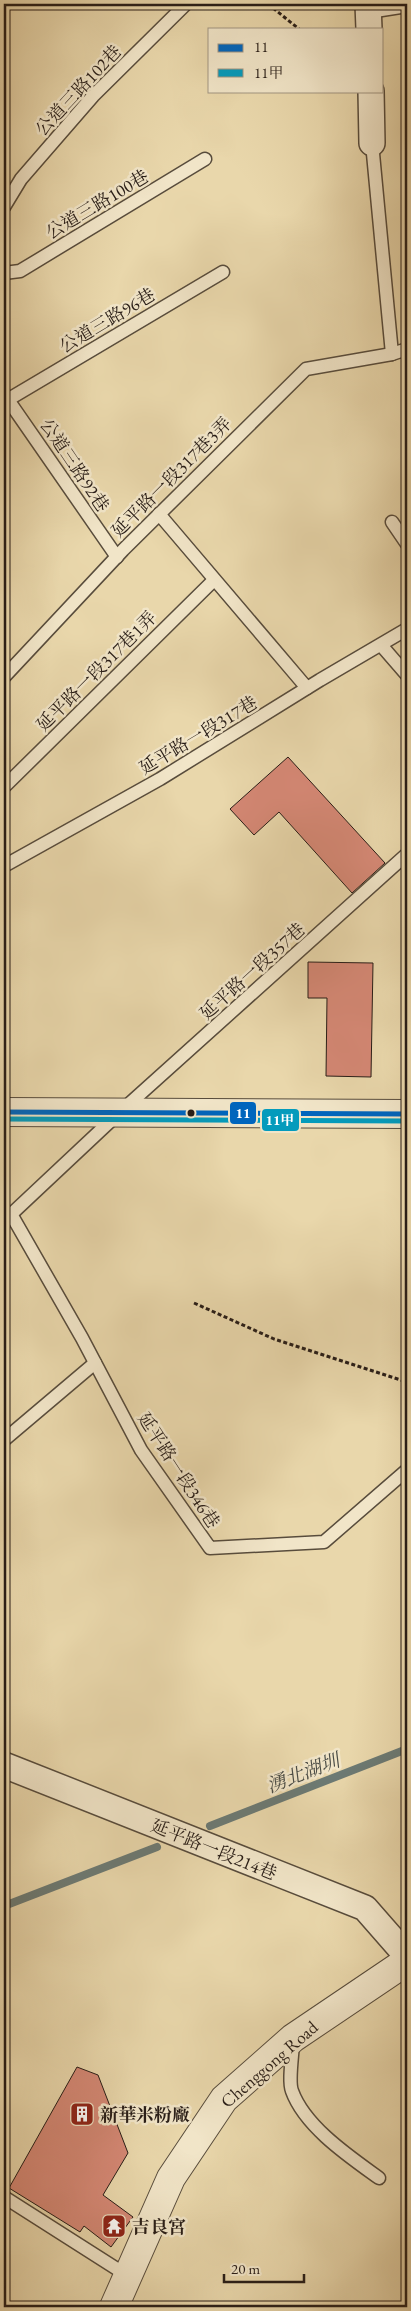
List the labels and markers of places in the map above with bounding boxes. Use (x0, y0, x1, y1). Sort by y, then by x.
unlabelled marker (186, 1108, 196, 1118)
building icon: 新華米粉廠 (69, 2101, 95, 2127)
place label: 新華米粉廠 (100, 2103, 190, 2126)
temple icon: 吉良宮 (101, 2213, 127, 2239)
place label: 吉良宮 (132, 2215, 186, 2238)

